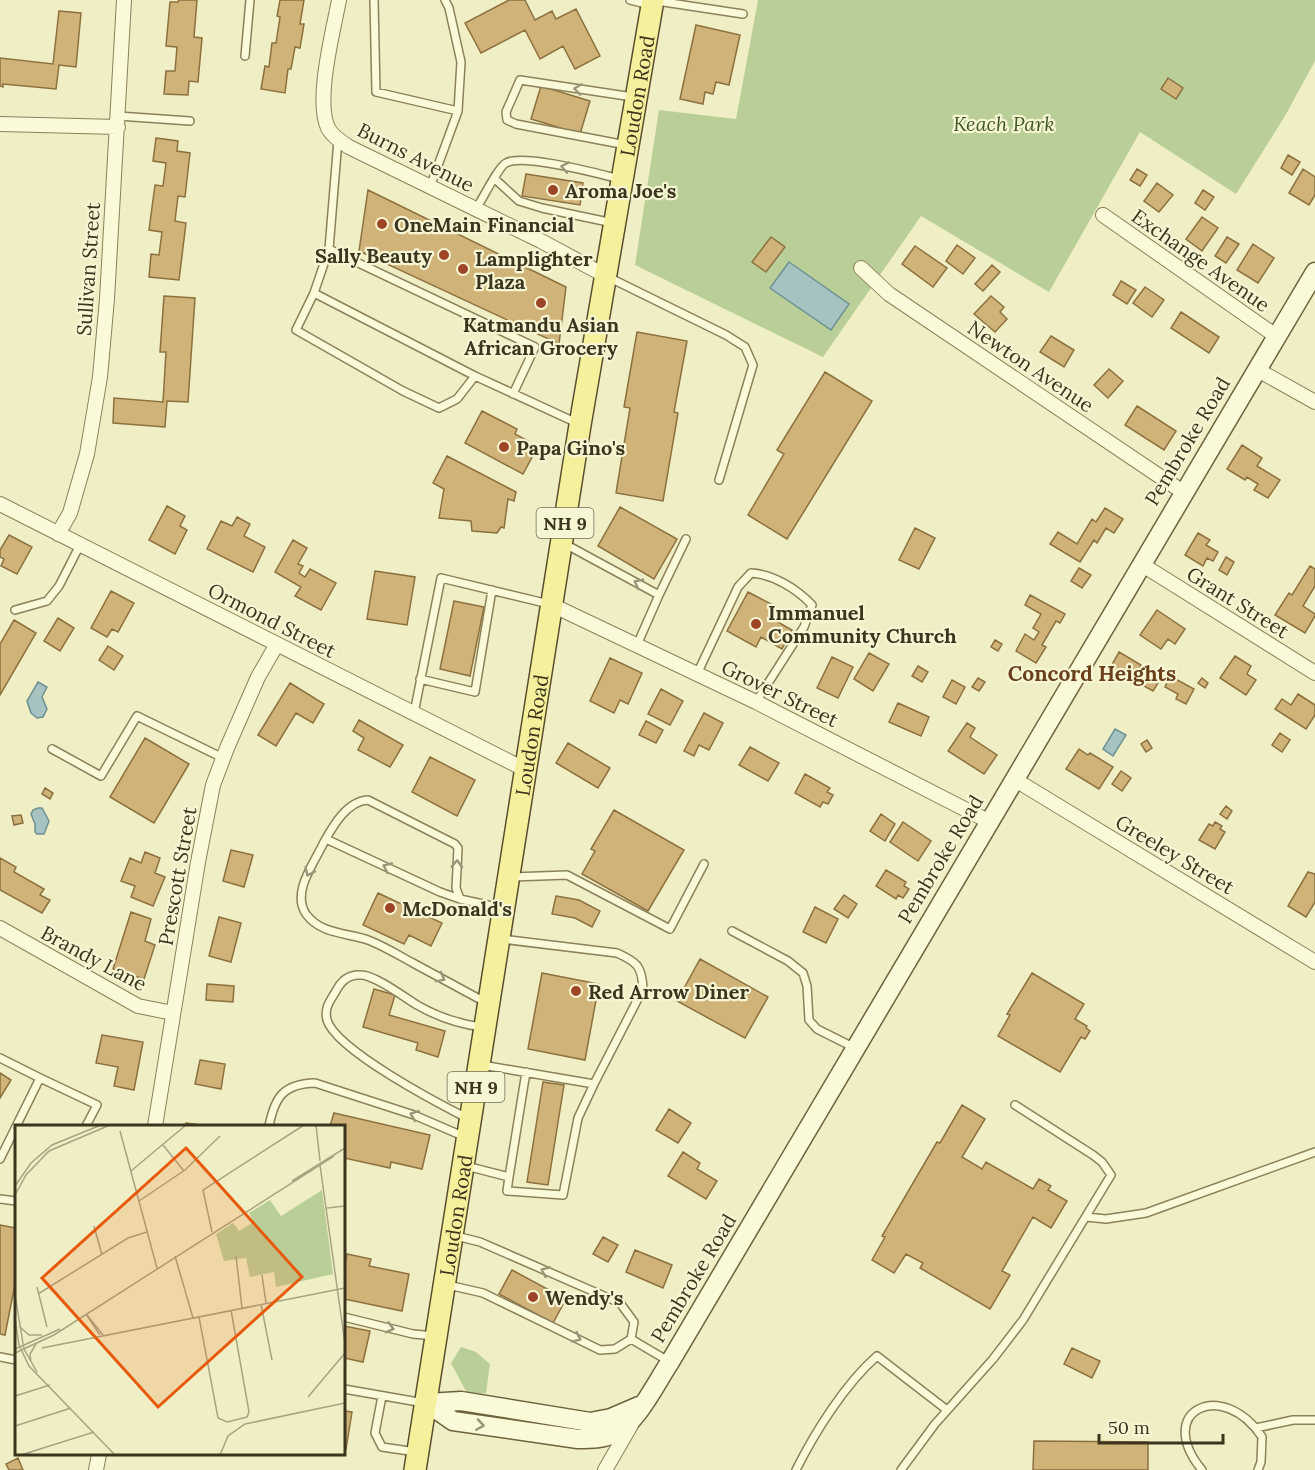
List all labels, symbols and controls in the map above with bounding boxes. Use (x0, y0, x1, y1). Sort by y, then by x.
street label: Loudon Road (614, 33, 659, 158)
one-way arrow (573, 83, 583, 95)
park label: Keach Park (953, 111, 1055, 136)
street label: Burns Avenue (354, 117, 479, 197)
one-way arrow (561, 161, 571, 174)
place label: Aroma Joe's (565, 178, 677, 203)
marker: Aroma Joe's (546, 183, 560, 197)
street label: Sullivan Street (71, 201, 105, 337)
street label: Exchange Avenue (1127, 203, 1275, 317)
place label: OneMain Financial (394, 212, 574, 237)
marker: OneMain Financial (375, 217, 389, 231)
place label: Sally Beauty (315, 243, 432, 268)
place label: Lamplighter Plaza (475, 246, 593, 294)
marker: Sally Beauty (437, 248, 451, 262)
marker: Lamplighter Plaza (456, 262, 470, 276)
marker: Katmandu Asian African Grocery (534, 296, 548, 310)
place label: Katmandu Asian African Grocery (463, 312, 620, 360)
street label: Newton Avenue (963, 315, 1099, 417)
street label: Pembroke Road (1139, 372, 1235, 510)
place label: Papa Gino's (516, 435, 625, 460)
marker: Papa Gino's (497, 440, 511, 454)
road number: NH 9 (536, 508, 594, 538)
street label: Grant Street (1182, 561, 1294, 643)
street label: Ormond Street (204, 577, 340, 663)
one-way arrow (634, 579, 644, 590)
place label: Immanuel Community Church (768, 600, 957, 648)
marker: Immanuel Community Church (749, 617, 763, 631)
street label: Grover Street (718, 654, 843, 732)
district label: Concord Heights (1008, 660, 1176, 687)
street label: Loudon Road (509, 673, 553, 798)
street label: Pembroke Road (892, 790, 988, 928)
street label: Prescott Street (152, 804, 202, 947)
street label: Greeley Street (1111, 809, 1239, 899)
one-way arrow (451, 860, 463, 869)
one-way arrow (382, 863, 393, 875)
one-way arrow (305, 866, 317, 877)
place label: McDonald's (402, 896, 512, 921)
marker: McDonald's (383, 901, 397, 915)
street label: Brandy Lane (37, 920, 151, 996)
one-way arrow (435, 971, 445, 982)
place label: Red Arrow Diner (588, 979, 749, 1004)
marker: Red Arrow Diner (569, 984, 583, 998)
road number: NH 9 (448, 1072, 504, 1102)
one-way arrow (409, 1110, 420, 1123)
inset map (15, 1125, 345, 1455)
street label: Loudon Road (433, 1153, 477, 1278)
street label: Pembroke Road (645, 1209, 741, 1347)
one-way arrow (541, 1266, 552, 1278)
place label: Wendy's (545, 1285, 624, 1310)
marker: Wendy's (526, 1290, 540, 1304)
one-way arrow (385, 1321, 395, 1334)
one-way arrow (570, 1331, 581, 1343)
scale bar (1099, 1407, 1224, 1445)
text: 50 m (1108, 1416, 1150, 1439)
one-way arrow (474, 1418, 484, 1431)

